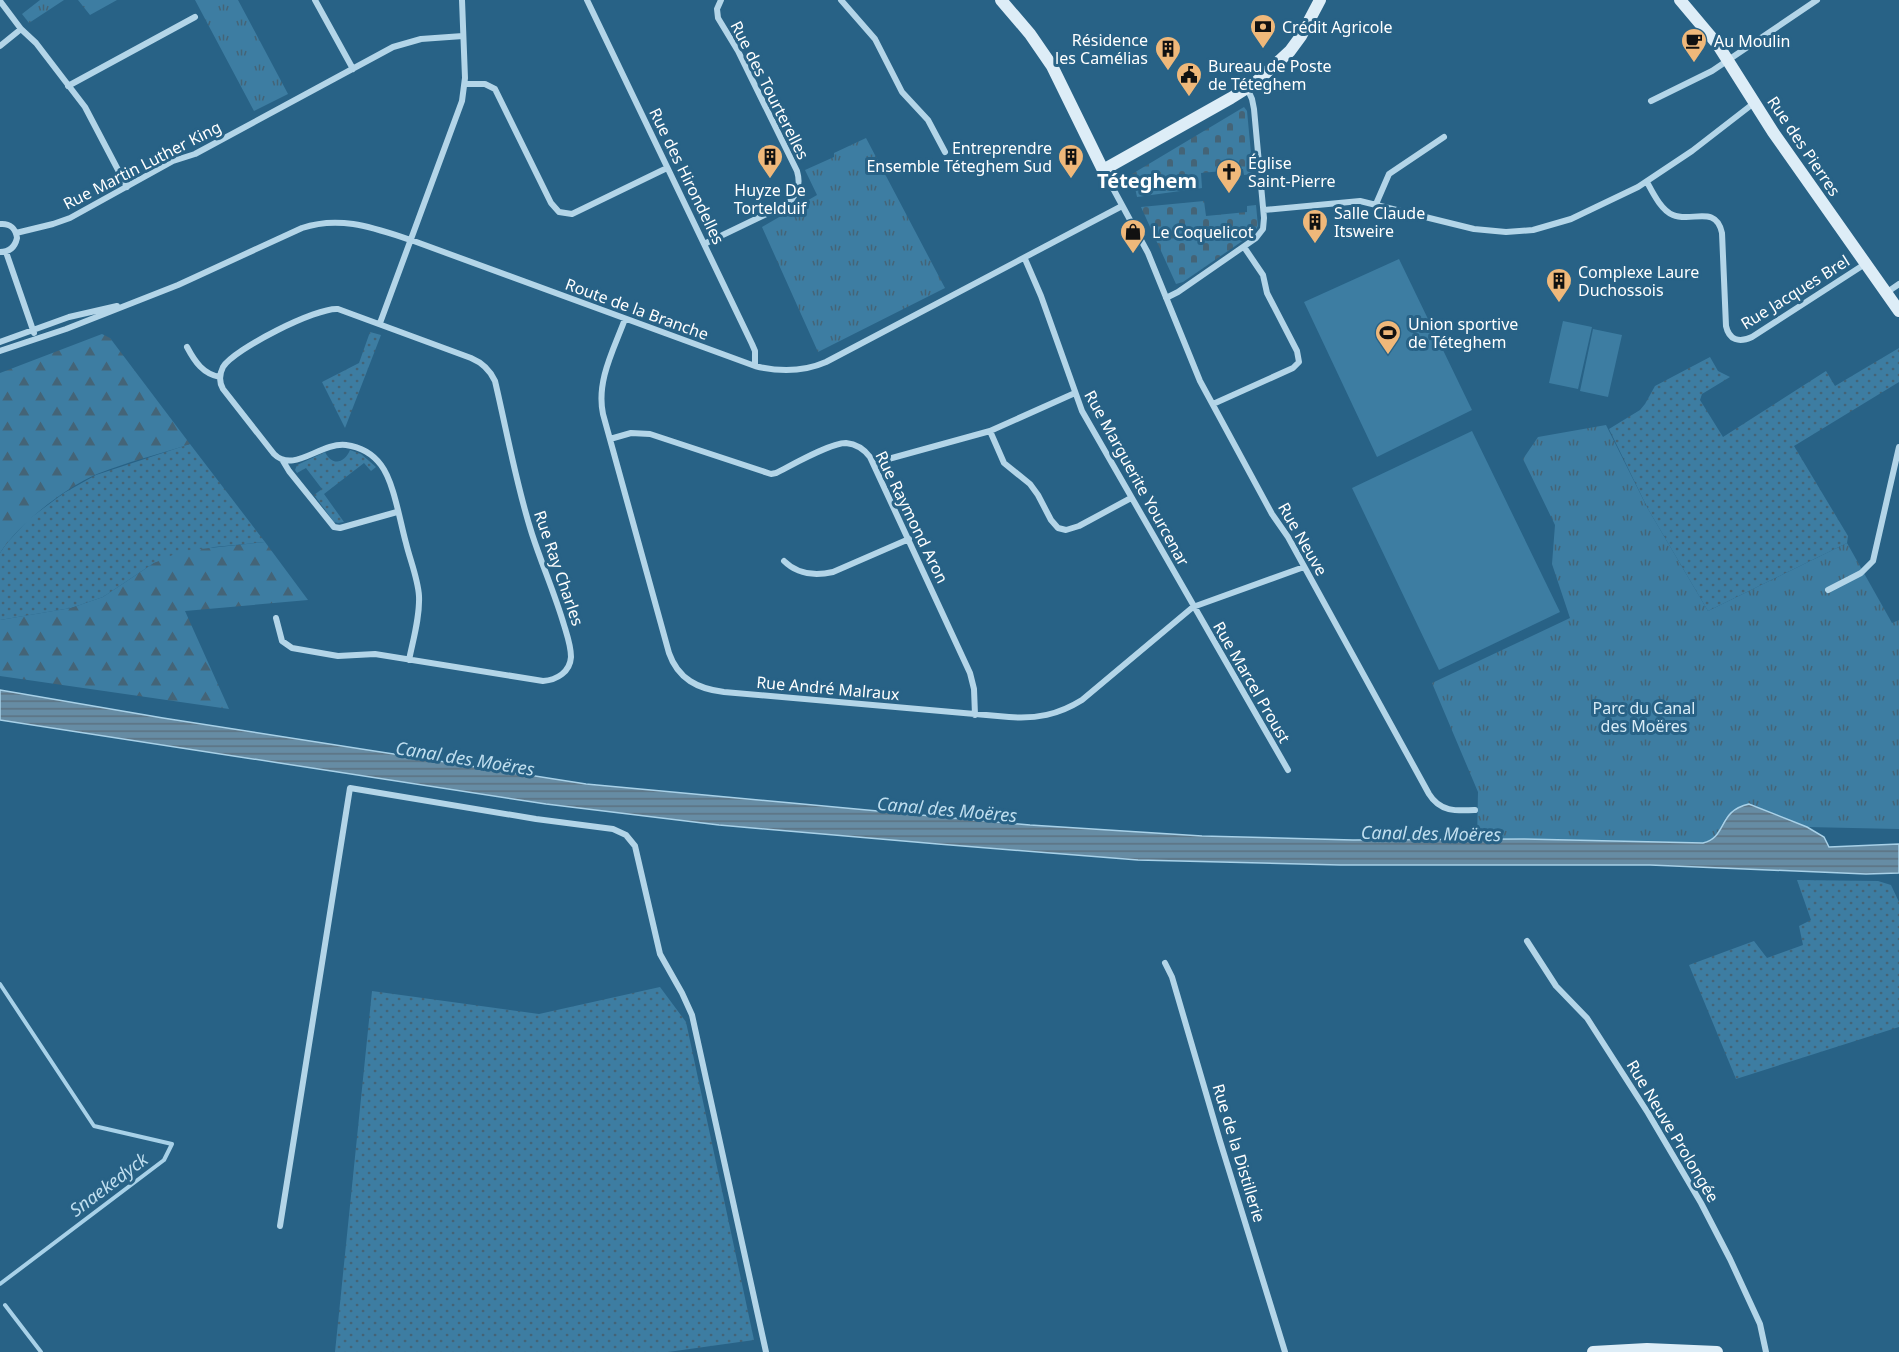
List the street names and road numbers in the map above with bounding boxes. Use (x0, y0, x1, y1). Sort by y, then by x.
street label: Rue des Tourterelles (726, 17, 814, 163)
street label: Rue des Pierres (1762, 92, 1846, 200)
street label: Rue des Hirondelles (644, 104, 730, 248)
street label: Rue Martin Luther King (59, 116, 225, 214)
street label: Rue Jacques Brel (1736, 250, 1854, 334)
street label: Route de la Branche (562, 273, 712, 345)
street label: Rue Marguerite Yourcenar (1079, 386, 1195, 570)
street label: Rue Raymond Aron (870, 447, 954, 587)
street label: Rue Neuve (1273, 498, 1333, 580)
street label: Rue Ray Charles (529, 507, 589, 629)
street label: Rue Marcel Proust (1208, 617, 1296, 747)
street label: Rue André Malraux (755, 671, 901, 705)
street label: Rue Neuve Prolongée (1622, 1056, 1724, 1206)
street label: Rue de la Distillerie (1207, 1081, 1271, 1225)

